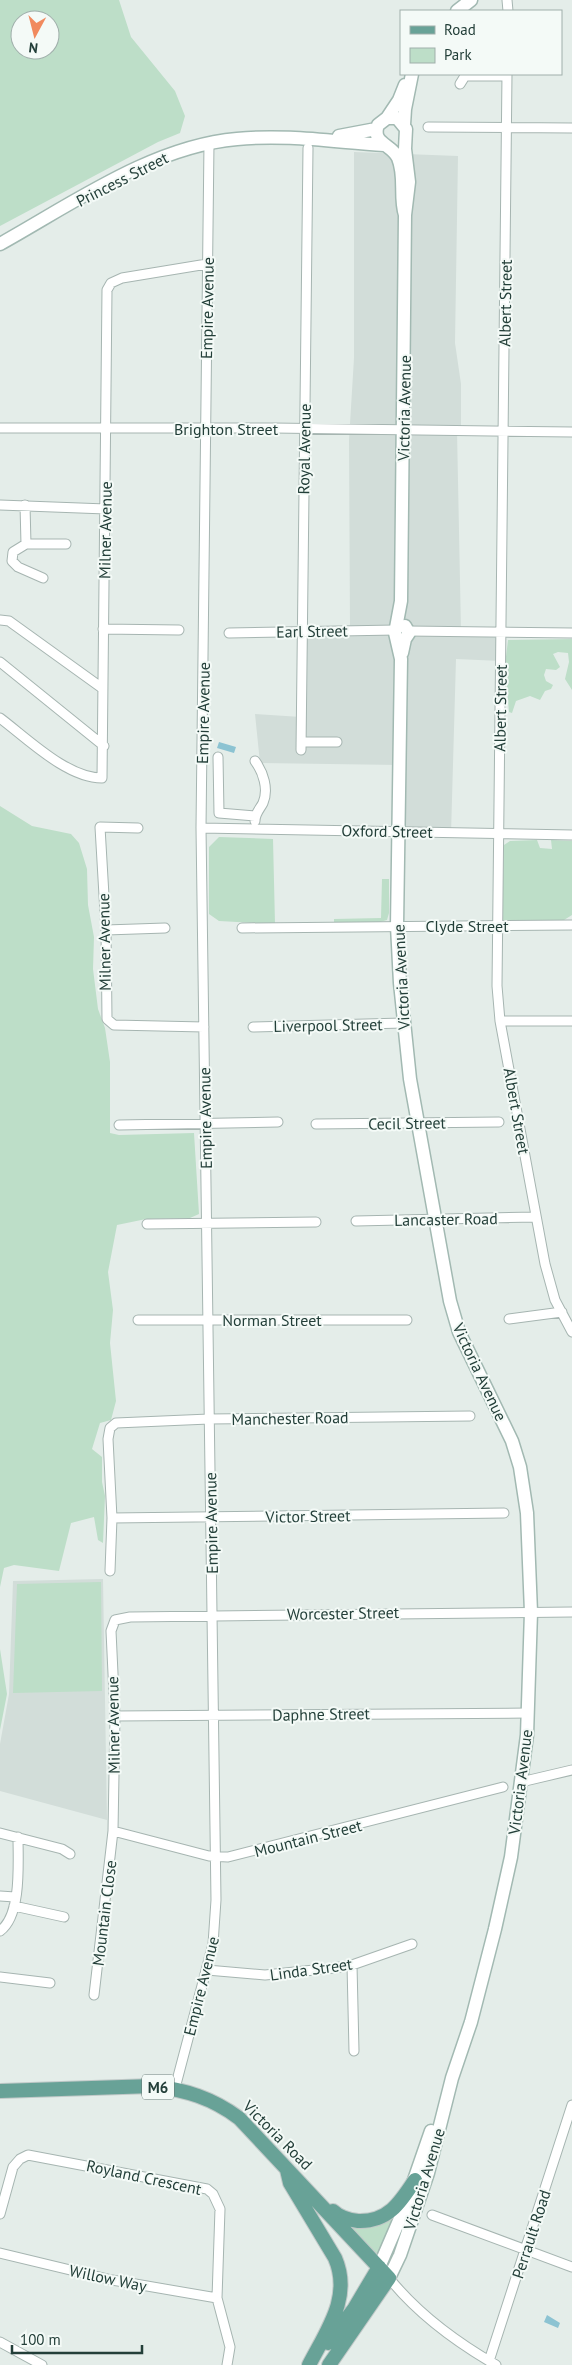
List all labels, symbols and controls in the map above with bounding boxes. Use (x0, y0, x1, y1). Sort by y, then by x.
north arrow (10, 10, 60, 60)
legend (400, 10, 562, 75)
text: Road (444, 20, 476, 39)
text: N (28, 38, 39, 57)
text: Park (444, 45, 472, 64)
street label: Princess Street (73, 147, 172, 211)
street label: Empire Avenue (196, 257, 218, 359)
street label: Albert Street (494, 259, 516, 347)
street label: Victoria Avenue (393, 355, 415, 462)
street label: Royal Avenue (293, 403, 315, 495)
street label: Brighton Street (174, 419, 279, 439)
street label: Milner Avenue (94, 481, 116, 579)
street label: Earl Street (276, 620, 349, 642)
street label: Empire Avenue (192, 662, 214, 764)
street label: Albert Street (489, 664, 511, 752)
street label: Oxford Street (341, 820, 433, 842)
street label: Milner Avenue (93, 893, 115, 991)
street label: Clyde Street (425, 916, 509, 936)
street label: Victoria Avenue (388, 924, 414, 1031)
street label: Liverpool Street (273, 1014, 383, 1036)
street label: Albert Street (500, 1066, 535, 1156)
street label: Empire Avenue (194, 1067, 216, 1169)
street label: Cecil Street (368, 1112, 447, 1134)
street label: Lancaster Road (394, 1208, 498, 1230)
street label: Norman Street (222, 1310, 322, 1330)
street label: Victoria Avenue (448, 1319, 511, 1424)
street label: Manchester Road (231, 1407, 349, 1429)
street label: Empire Avenue (200, 1472, 222, 1574)
street label: Victor Street (264, 1505, 351, 1527)
street label: Worcester Street (287, 1602, 400, 1624)
street label: Milner Avenue (102, 1676, 124, 1774)
street label: Daphne Street (272, 1703, 371, 1725)
street label: Victoria Avenue (504, 1728, 536, 1837)
street label: Mountain Street (252, 1815, 364, 1861)
street label: Mountain Close (88, 1859, 120, 1967)
street label: Empire Avenue (179, 1934, 223, 2038)
street label: Linda Street (269, 1953, 354, 1985)
road number: M6 (142, 2074, 174, 2100)
street label: Victoria Road (238, 2095, 317, 2174)
street label: Victoria Avenue (399, 2125, 449, 2233)
street label: Royland Crescent (85, 2155, 204, 2199)
street label: Perrault Road (507, 2187, 555, 2281)
street label: Willow Way (67, 2260, 149, 2296)
scale bar (12, 2322, 142, 2354)
text: 100 m (20, 2330, 61, 2349)

